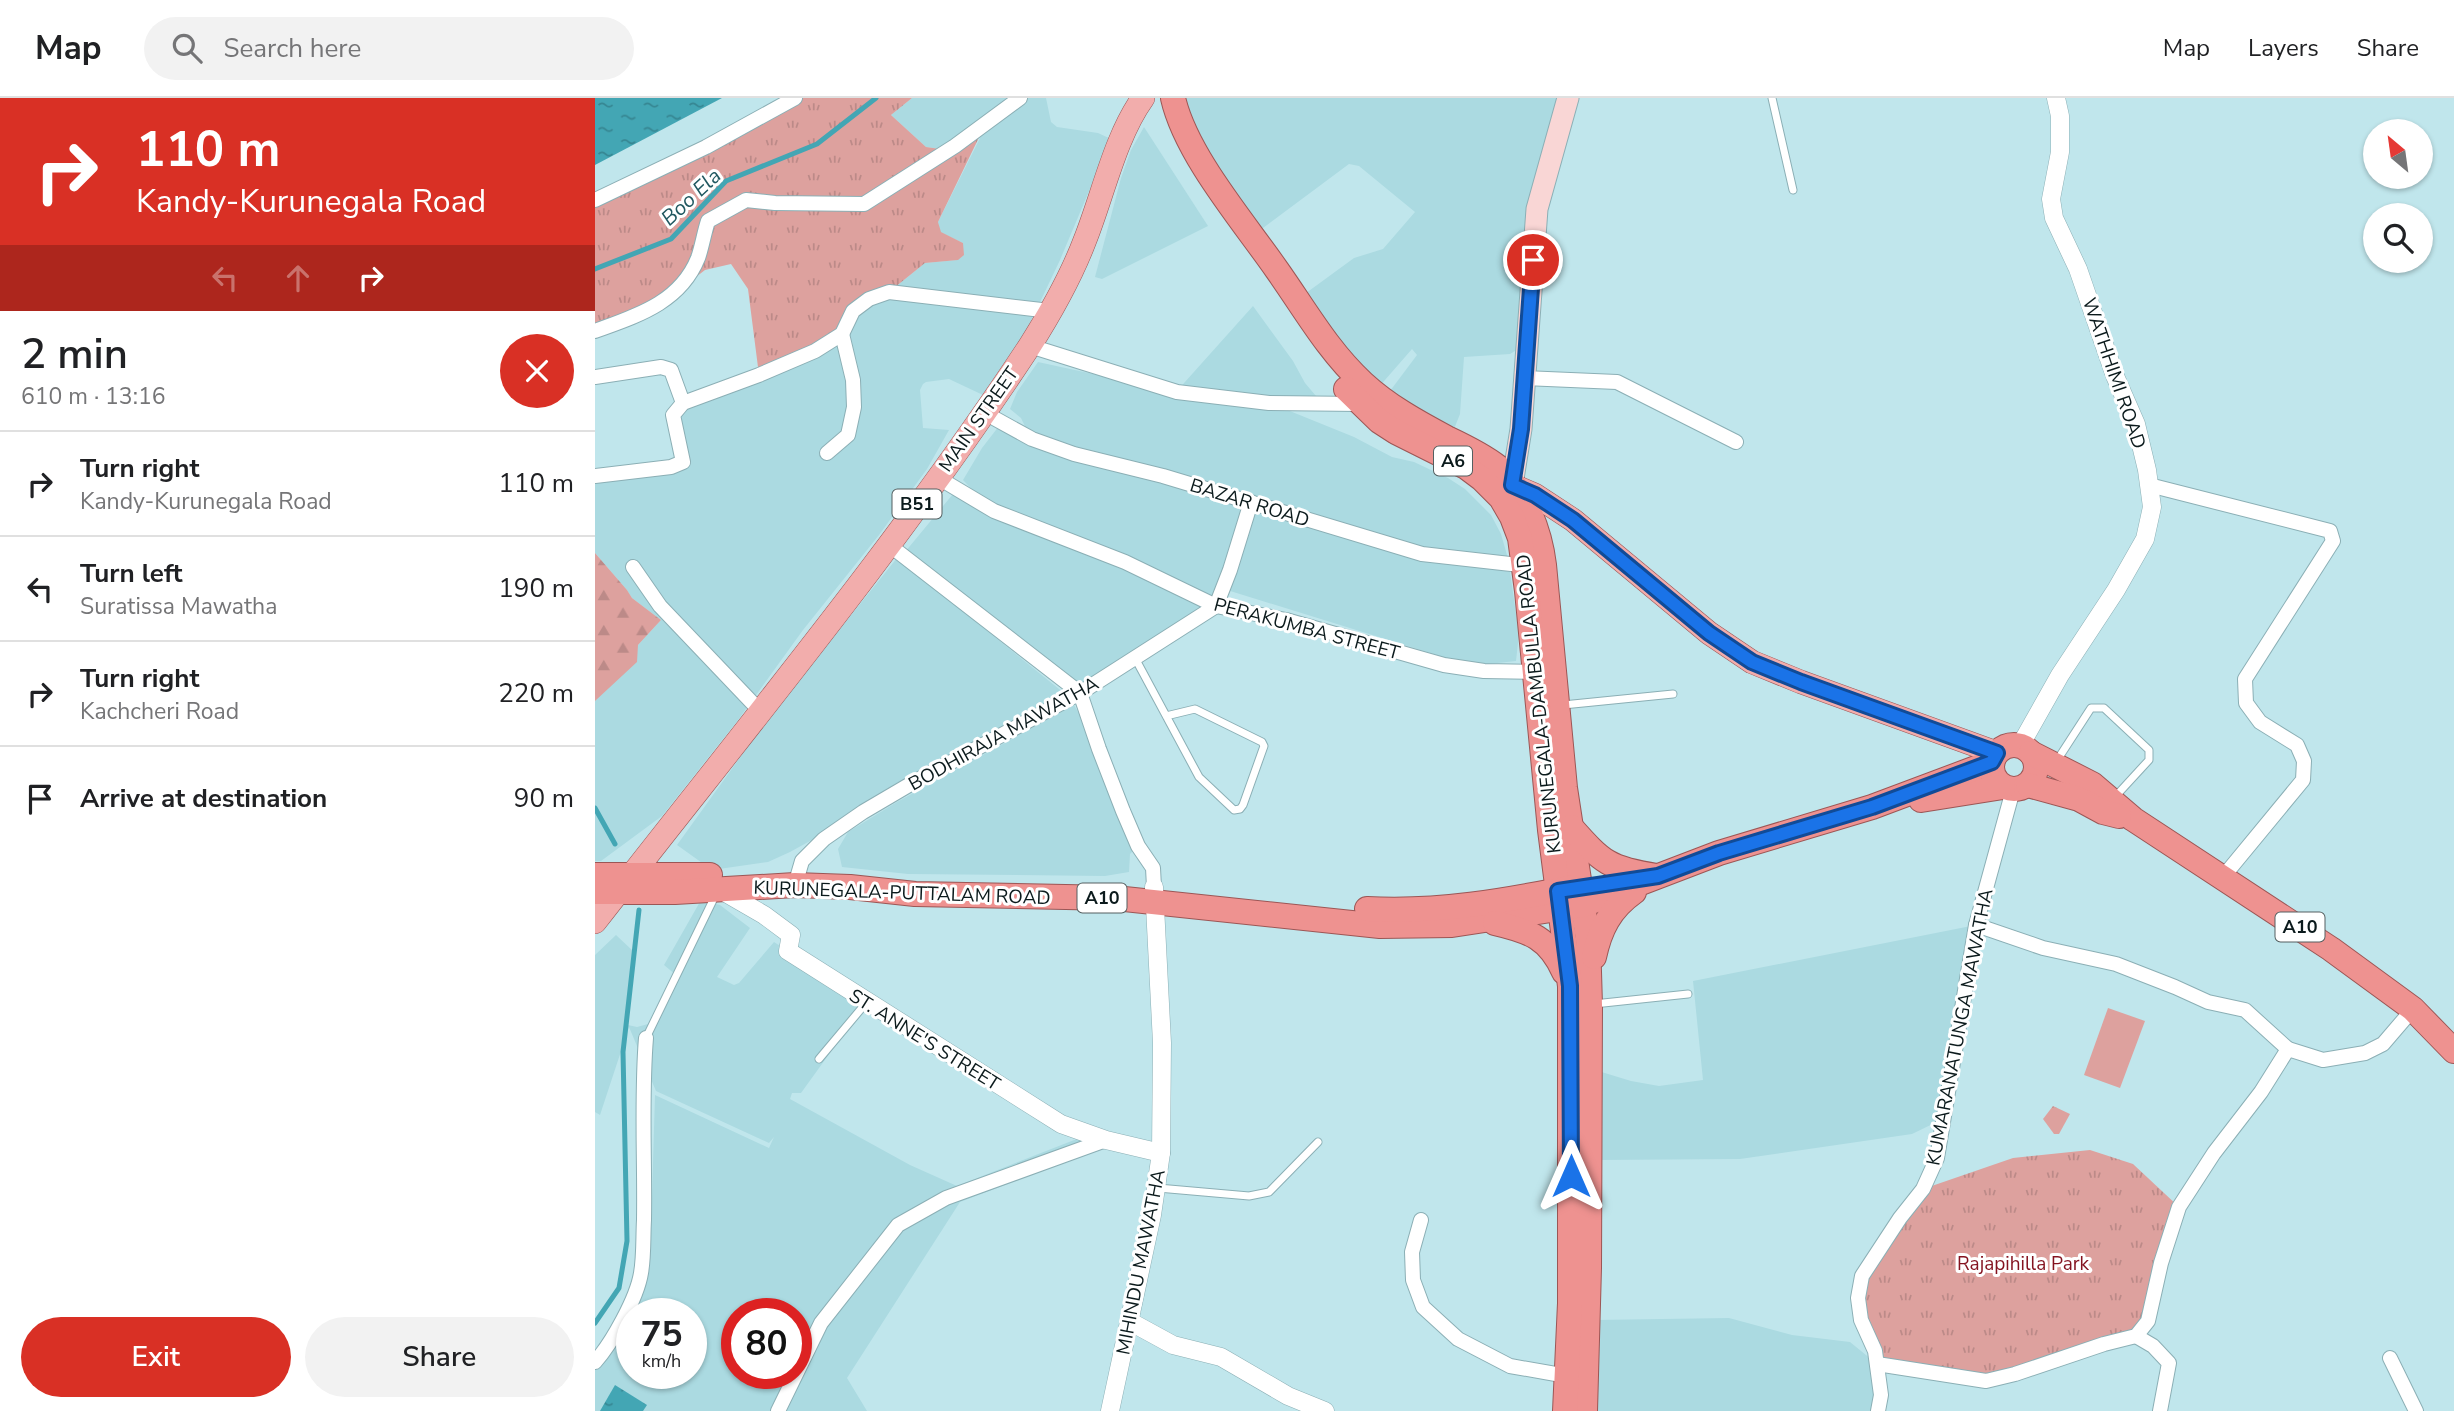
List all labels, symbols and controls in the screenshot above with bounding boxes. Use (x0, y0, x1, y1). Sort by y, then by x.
search box (144, 17, 634, 80)
text: Map (35, 26, 102, 71)
icon: search (168, 29, 206, 67)
text: Search here (224, 31, 361, 66)
text: Map (2163, 32, 2210, 64)
text: Layers (2248, 32, 2319, 64)
text: Share (2357, 32, 2419, 64)
text: 110 m (136, 116, 280, 183)
north arrow (2363, 119, 2433, 189)
map controls (2363, 119, 2433, 273)
icon: right (21, 126, 112, 217)
water label: Boo Ela (655, 162, 727, 232)
text: Kandy-Kurunegala Road (136, 180, 486, 223)
button: search (2363, 203, 2433, 273)
pin (1503, 230, 1563, 290)
icon: arrive (1514, 241, 1552, 279)
icon: left (206, 259, 244, 297)
icon: ahead (279, 259, 317, 297)
icon: right (352, 259, 390, 297)
street label: WATHHIMI ROAD (2076, 294, 2152, 452)
text: 2 min (21, 326, 128, 383)
button: close (500, 334, 574, 408)
street label: MAIN STREET (933, 361, 1025, 477)
text: 610 m · 13:16 (21, 381, 166, 412)
road number: A6 (1434, 446, 1472, 475)
text: Turn right (80, 451, 199, 486)
icon: right (21, 465, 59, 503)
text: 110 m (498, 466, 574, 501)
street label: BAZAR ROAD (1187, 472, 1313, 533)
text: Kandy-Kurunegala Road (80, 486, 332, 517)
road number: B51 (893, 490, 941, 518)
street label: KURUNEGALA-DAMBULLA ROAD (1510, 553, 1568, 855)
text: Turn left (80, 556, 183, 591)
icon: left (21, 570, 59, 608)
text: 190 m (498, 571, 574, 606)
text: Suratissa Mawatha (80, 591, 277, 622)
street label: PERAKUMBA STREET (1211, 592, 1403, 666)
text: Turn right (80, 661, 199, 696)
street label: BODHIRAJA MAWATHA (904, 671, 1103, 797)
icon: right (21, 675, 59, 713)
text: 220 m (498, 676, 574, 711)
text: Kachcheri Road (80, 696, 239, 727)
icon: arrive (21, 780, 59, 818)
text: Arrive at destination (80, 781, 327, 816)
text: 90 m (514, 781, 574, 816)
street label: KURUNEGALA-PUTTALAM ROAD (753, 875, 1051, 911)
road number: A10 (1077, 884, 1127, 912)
street label: KUMARANATUNGA MAWATHA (1920, 886, 2000, 1168)
road number: A10 (2275, 912, 2325, 942)
street label: ST. ANNE'S STREET (844, 983, 1005, 1097)
position arrow (1534, 1139, 1608, 1213)
street label: MIHINDU MAWATHA (1110, 1167, 1172, 1357)
park label: Rajapihilla Park (1957, 1251, 2090, 1277)
speed limit sign: 80 (721, 1298, 812, 1389)
text: 75 (640, 1311, 683, 1358)
button: Exit (21, 1317, 291, 1397)
button: Share (305, 1317, 574, 1397)
text: km/h (642, 1349, 681, 1373)

